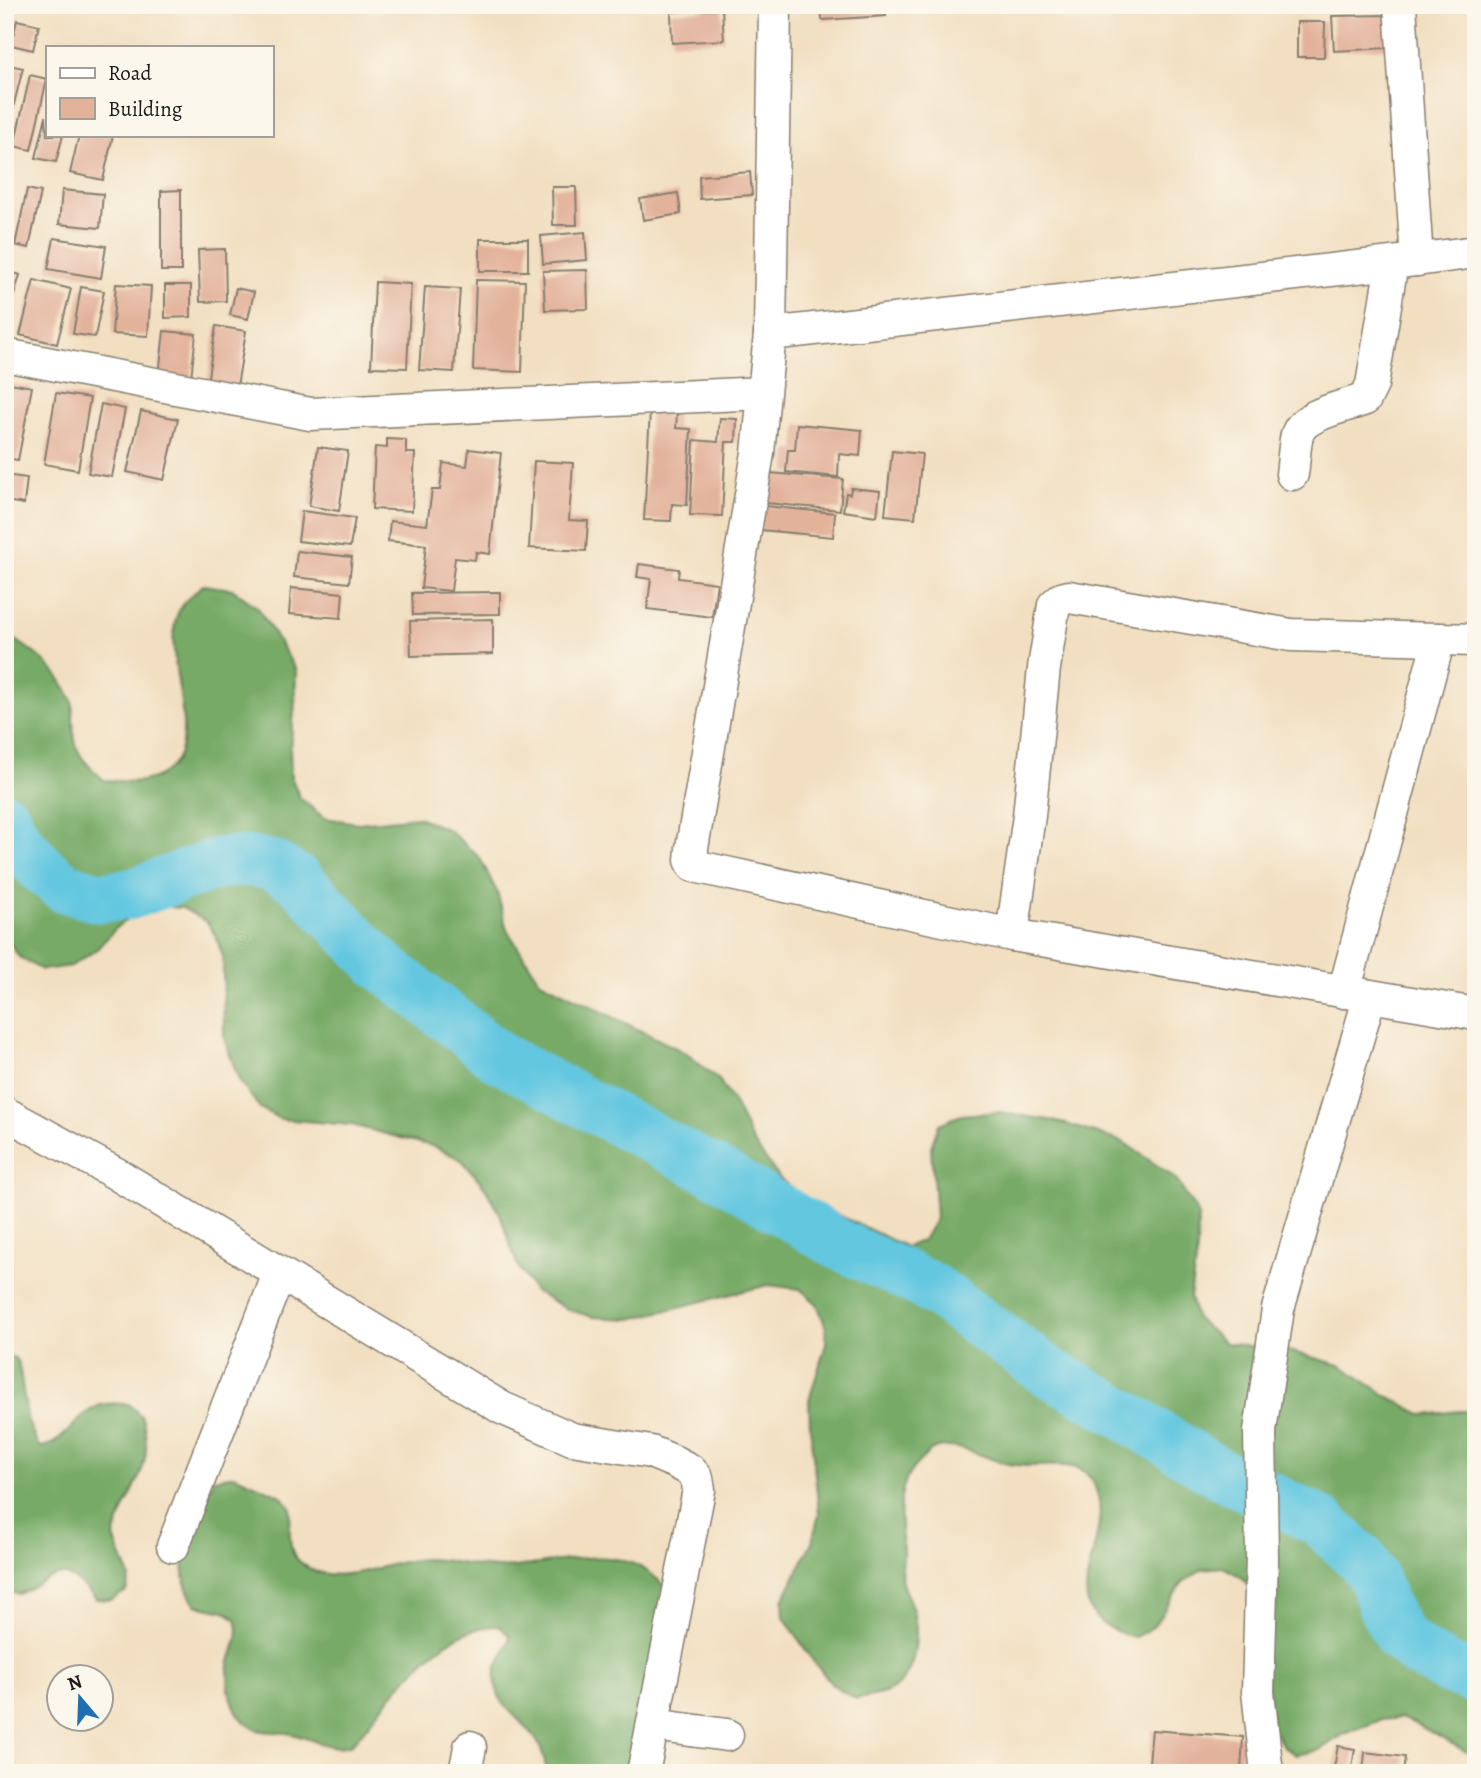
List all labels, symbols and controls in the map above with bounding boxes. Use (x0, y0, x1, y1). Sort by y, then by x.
legend (46, 46, 273, 136)
text: Road (108, 59, 152, 87)
text: Building (108, 95, 183, 123)
north arrow (46, 1662, 116, 1732)
text: N (64, 1668, 86, 1697)

